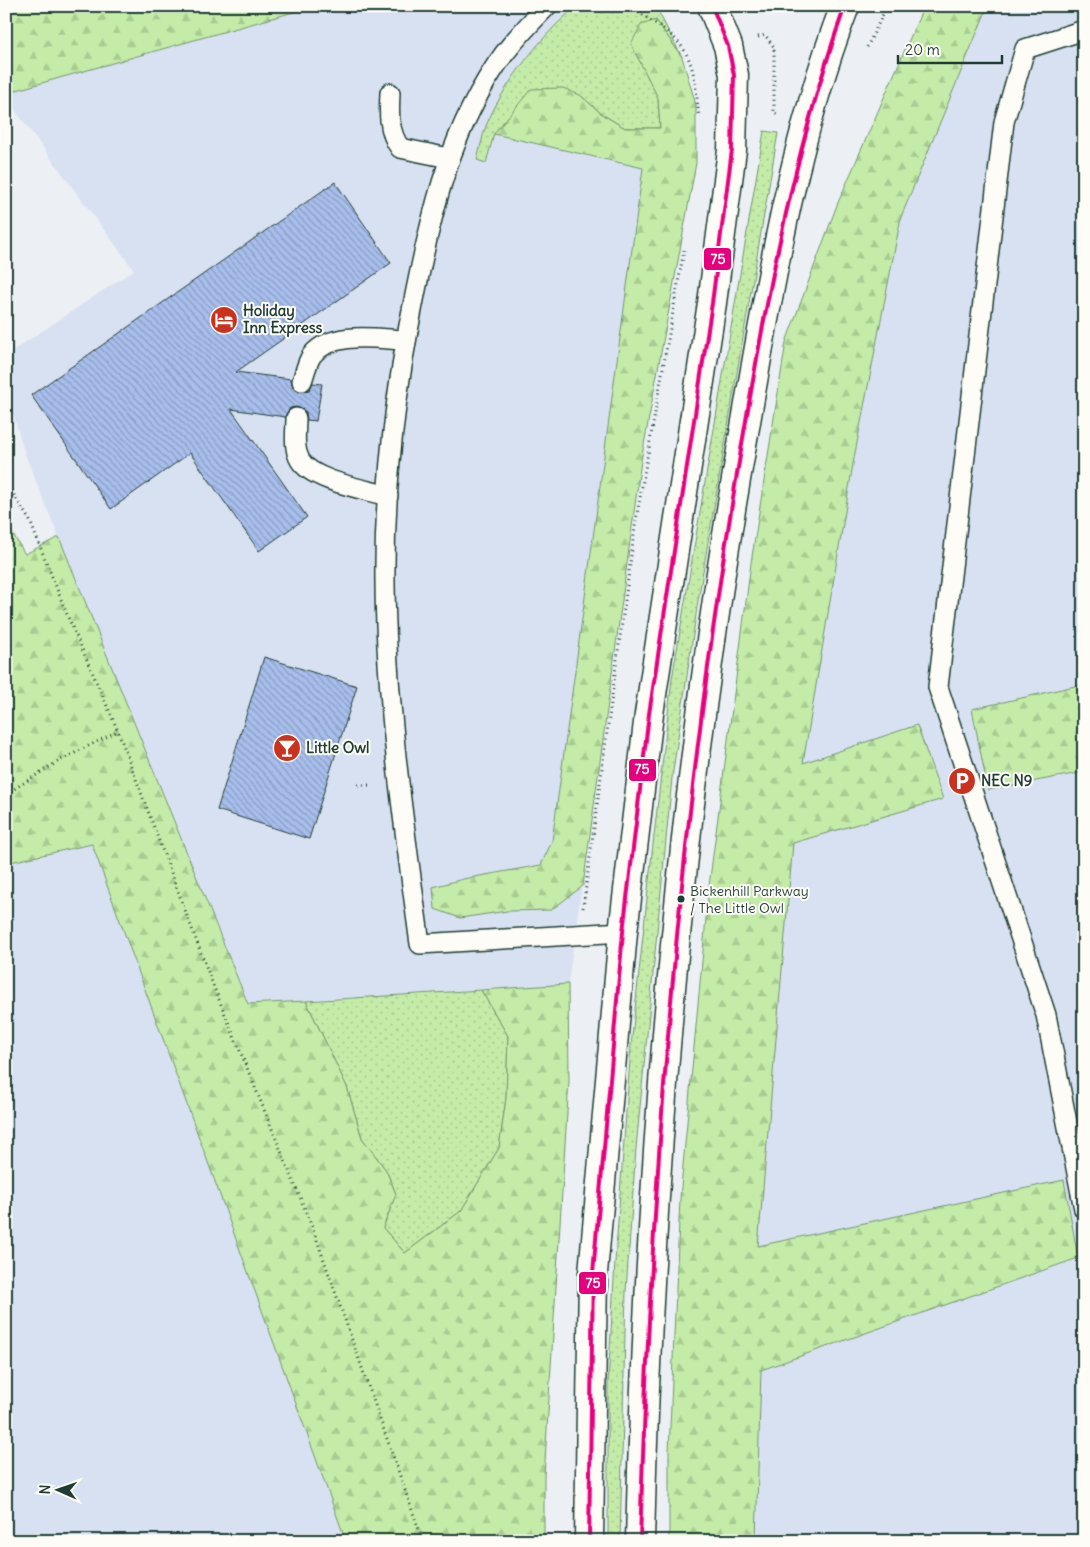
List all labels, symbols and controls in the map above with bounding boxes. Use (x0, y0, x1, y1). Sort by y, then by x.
scale bar (898, 32, 1001, 64)
text: 20 m (905, 40, 940, 59)
line badge: 75 (703, 247, 732, 271)
text: 75 (711, 250, 725, 268)
place label: Holiday Inn Express (243, 301, 323, 338)
hotel icon: Holiday Inn Express (209, 305, 239, 335)
bar icon: Little Owl (272, 733, 302, 763)
place label: Little Owl (306, 738, 369, 757)
line badge: 75 (628, 758, 657, 782)
text: 75 (635, 760, 649, 778)
parking icon: NEC N9 (947, 766, 977, 796)
place label: NEC N9 (981, 771, 1032, 790)
place label: Bickenhill Parkway / The Little Owl (690, 882, 809, 917)
marker: Bickenhill Parkway / The Little Owl (676, 894, 686, 904)
line badge: 75 (578, 1271, 607, 1295)
text: 75 (586, 1274, 600, 1292)
north arrow (32, 1464, 82, 1514)
text: N (36, 1484, 54, 1495)

